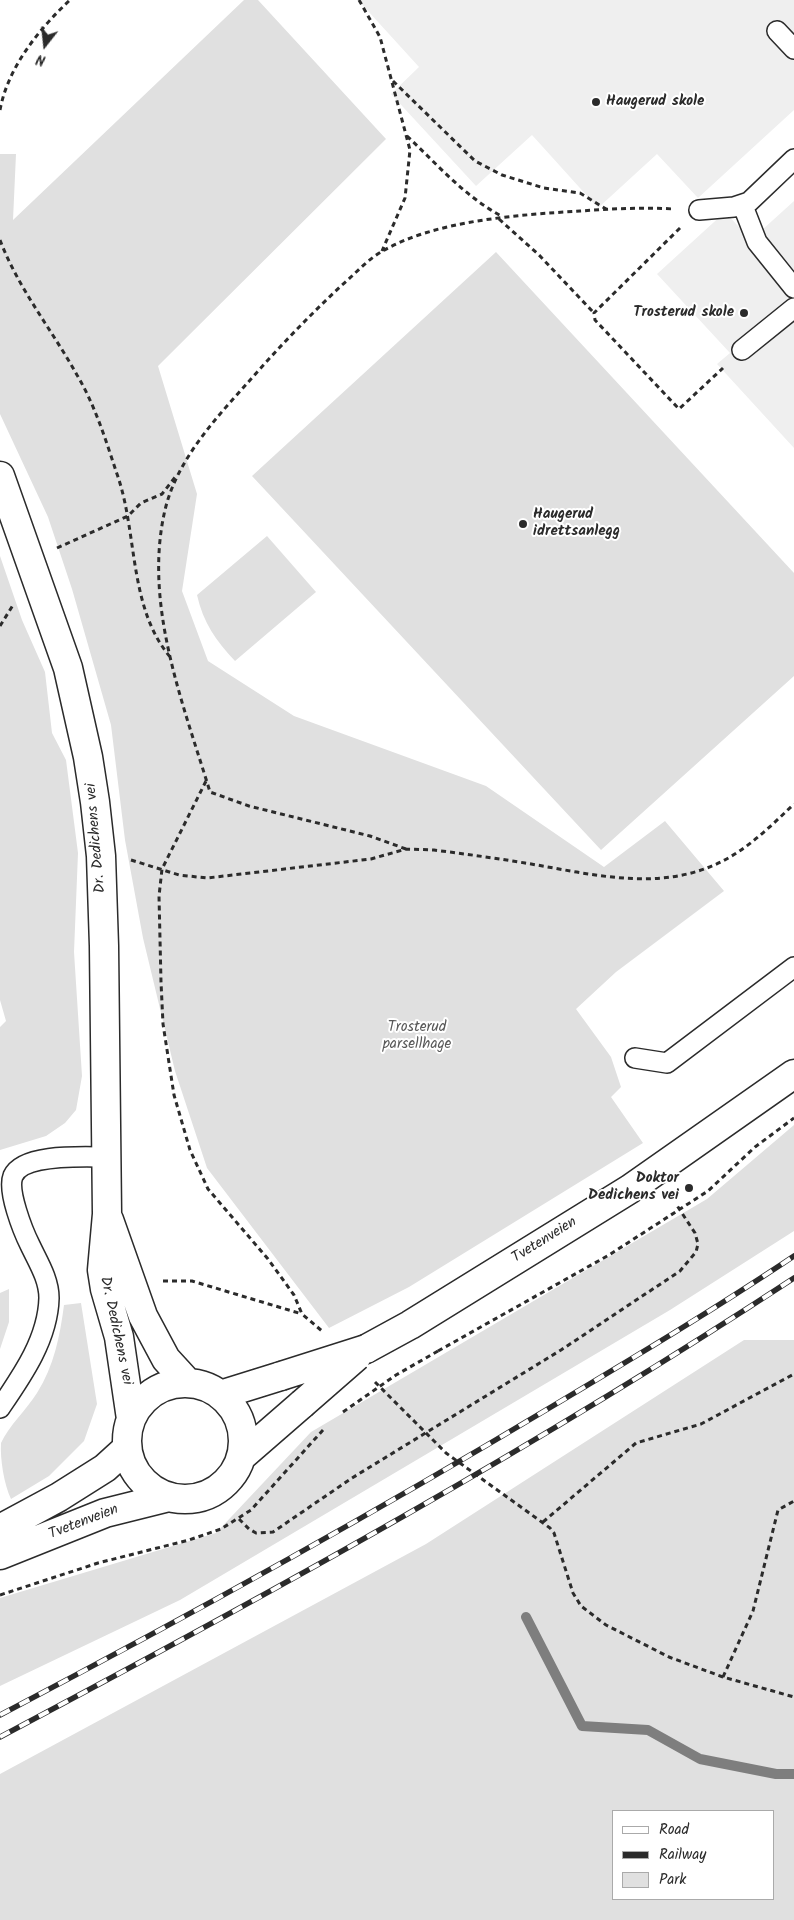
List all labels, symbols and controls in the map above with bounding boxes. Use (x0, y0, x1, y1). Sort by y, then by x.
north arrow (20, 20, 70, 70)
text: N (34, 48, 48, 71)
place label: Haugerud skole (606, 93, 704, 111)
marker: Haugerud skole (590, 96, 602, 108)
place label: Trosterud skole (633, 304, 734, 322)
marker: Trosterud skole (738, 307, 750, 319)
place label: Haugerud idrettsanlegg (533, 506, 620, 541)
marker: Haugerud idrettsanlegg (517, 518, 529, 530)
street label: Dr. Dedichens vei (83, 782, 111, 894)
park label: Trosterud parsellhage (383, 1019, 451, 1054)
place label: Doktor Dedichens vei (588, 1170, 679, 1205)
marker: Doktor Dedichens vei (683, 1182, 695, 1194)
street label: Tvetenveien (509, 1214, 581, 1268)
street label: Dr. Dedichens vei (95, 1275, 135, 1387)
street label: Tvetenveien (47, 1502, 121, 1544)
legend (612, 1810, 774, 1900)
text: Road (659, 1818, 689, 1842)
text: Railway (659, 1843, 706, 1867)
text: Park (659, 1868, 686, 1892)

